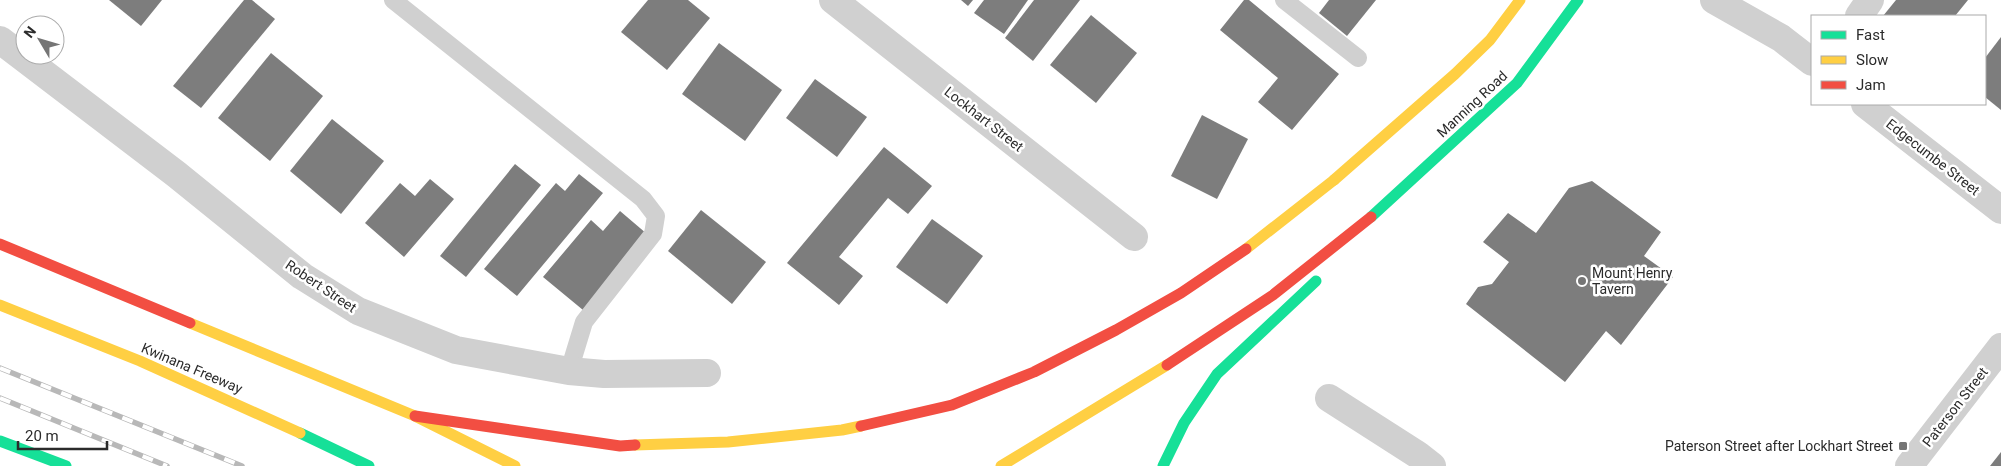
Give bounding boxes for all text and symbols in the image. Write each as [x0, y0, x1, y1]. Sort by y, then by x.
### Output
north arrow [15, 15, 65, 65]
legend [1811, 15, 1986, 105]
text: N [20, 23, 39, 41]
text: Fast [1856, 26, 1885, 44]
text: Slow [1856, 51, 1888, 69]
street label: Manning Road [1434, 67, 1510, 141]
text: Jam [1856, 76, 1886, 94]
street label: Lockhart Street [942, 83, 1027, 155]
street label: Edgecumbe Street [1883, 116, 1983, 199]
street label: Robert Street [283, 256, 360, 316]
place label: Mount Henry Tavern [1592, 265, 1673, 297]
marker: Mount Henry Tavern [1576, 275, 1588, 287]
street label: Kwinana Freeway [139, 340, 245, 397]
street label: Paterson Street [1919, 364, 1991, 450]
scale bar [18, 418, 106, 450]
text: 20 m [25, 427, 59, 445]
place label: Paterson Street after Lockhart Street [1665, 438, 1893, 454]
marker: Paterson Street after Lockhart Street [1897, 440, 1909, 452]

